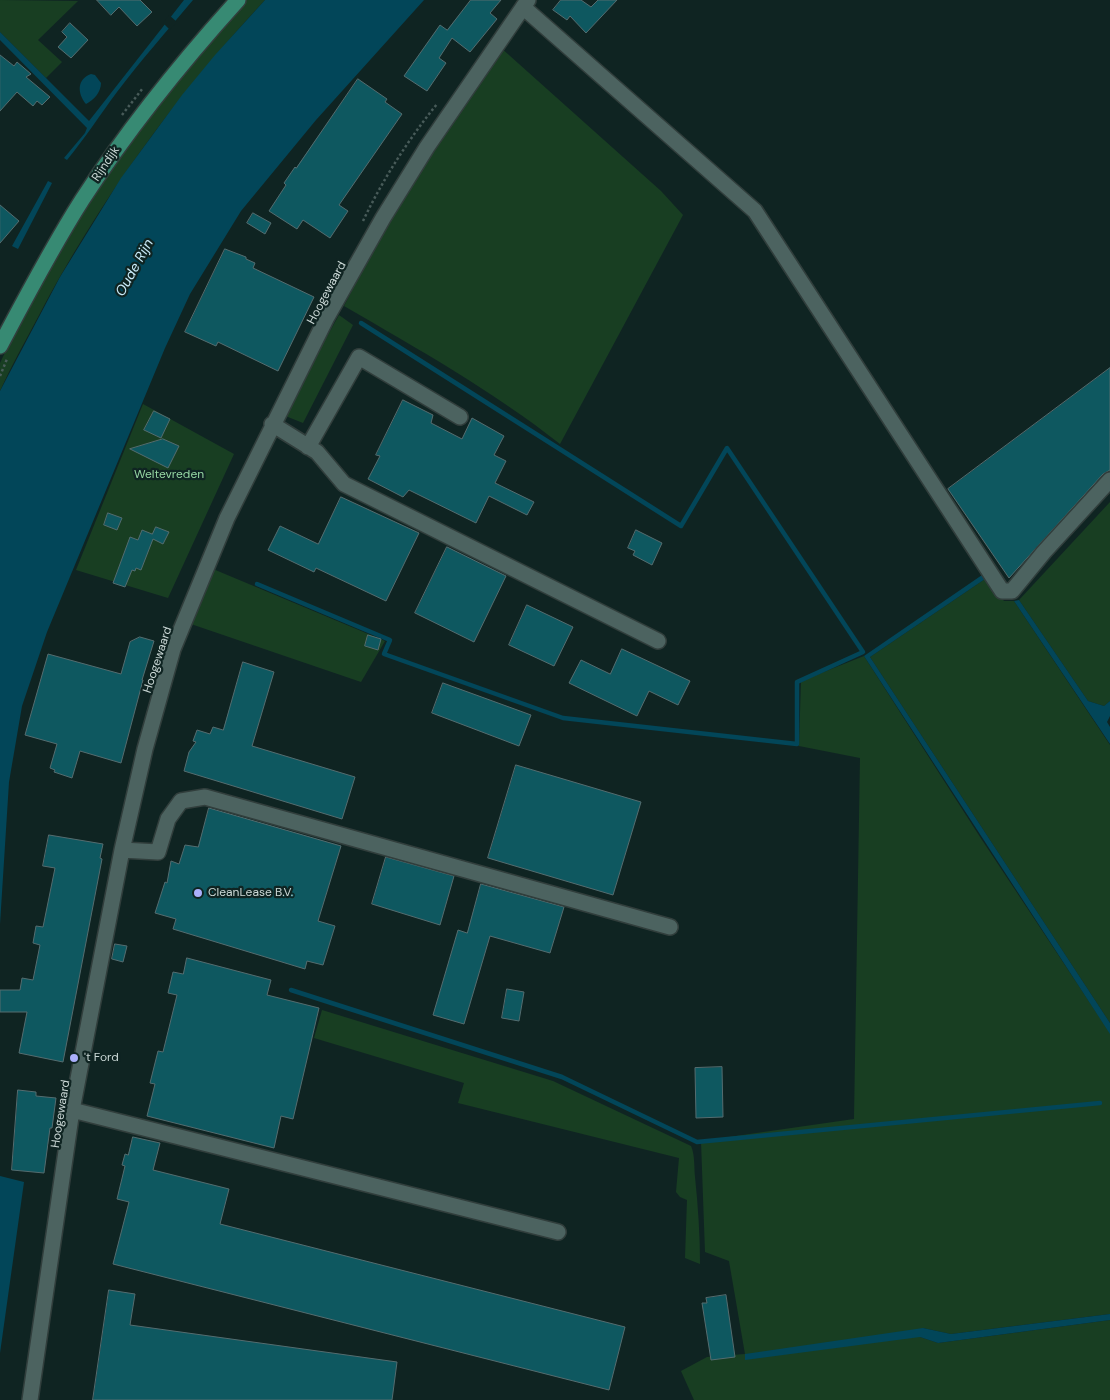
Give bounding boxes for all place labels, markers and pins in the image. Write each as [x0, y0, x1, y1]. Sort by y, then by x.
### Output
place label: CleanLease B.V. [208, 886, 293, 900]
marker: CleanLease B.V. [192, 887, 204, 899]
place label: 't Ford [84, 1051, 119, 1065]
marker: 't Ford [68, 1052, 80, 1064]

